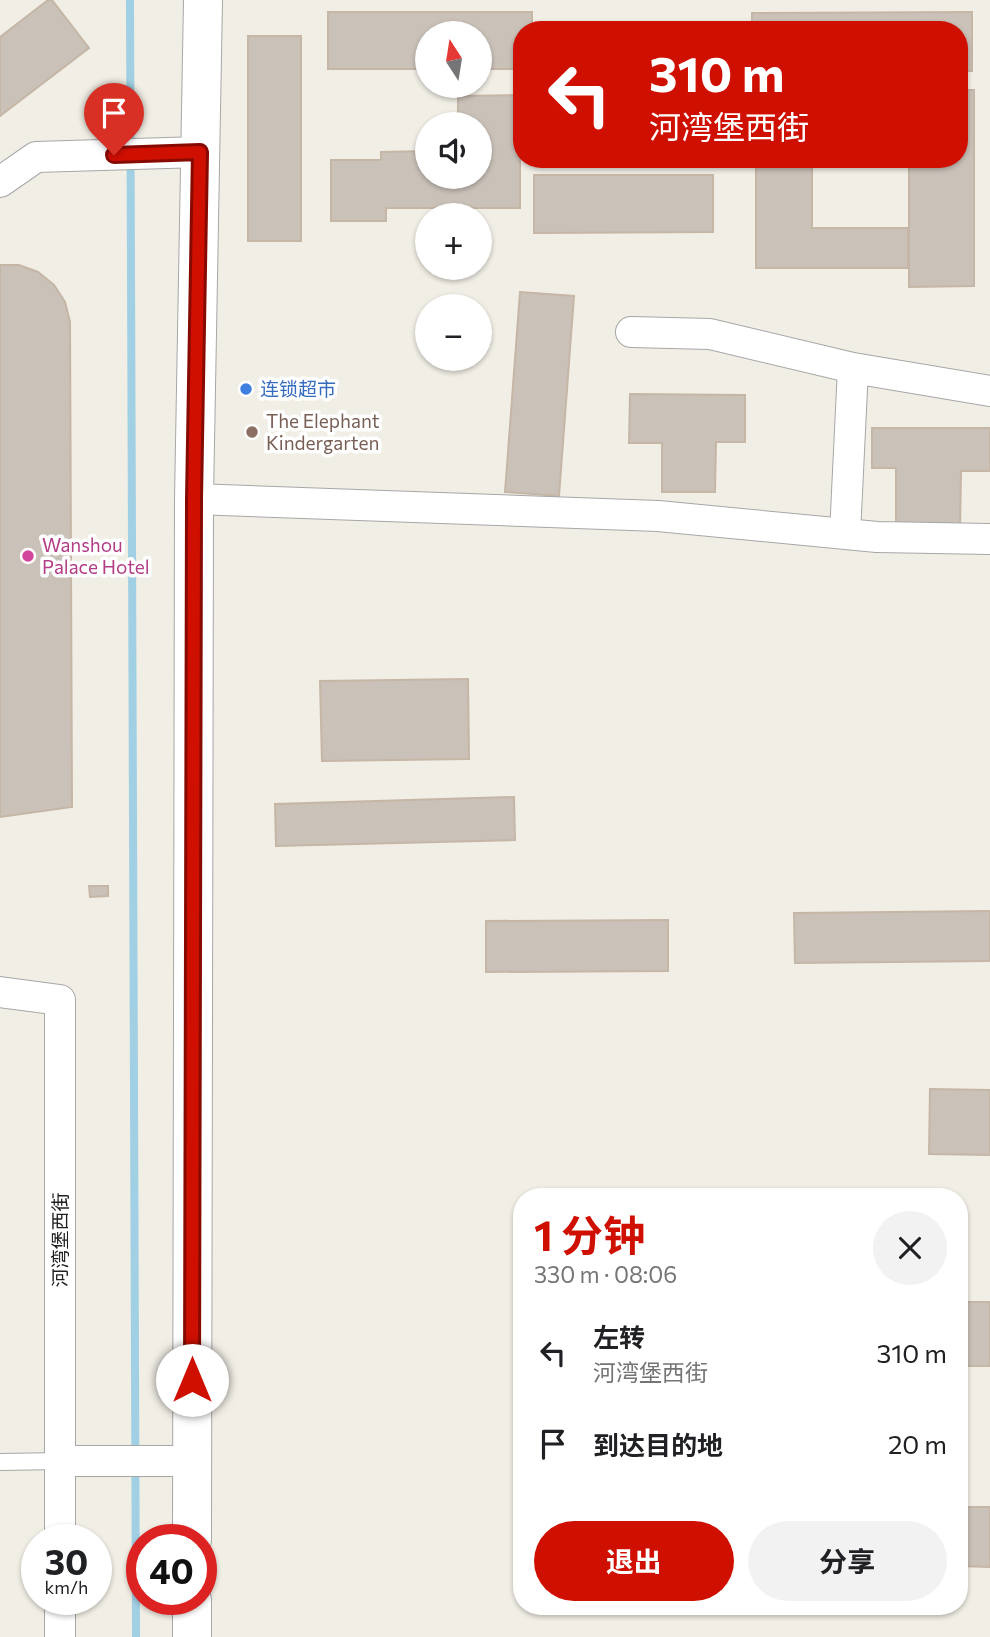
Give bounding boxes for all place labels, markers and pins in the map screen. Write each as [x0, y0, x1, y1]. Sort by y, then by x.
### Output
pin [84, 83, 144, 155]
place label: 连锁超市 [260, 377, 336, 400]
marker: 连锁超市 [238, 381, 254, 397]
place label: The Elephant Kindergarten [266, 409, 380, 454]
marker: The Elephant Kindergarten [244, 424, 260, 440]
place label: Wanshou Palace Hotel [42, 533, 150, 578]
marker: Wanshou Palace Hotel [20, 548, 36, 564]

